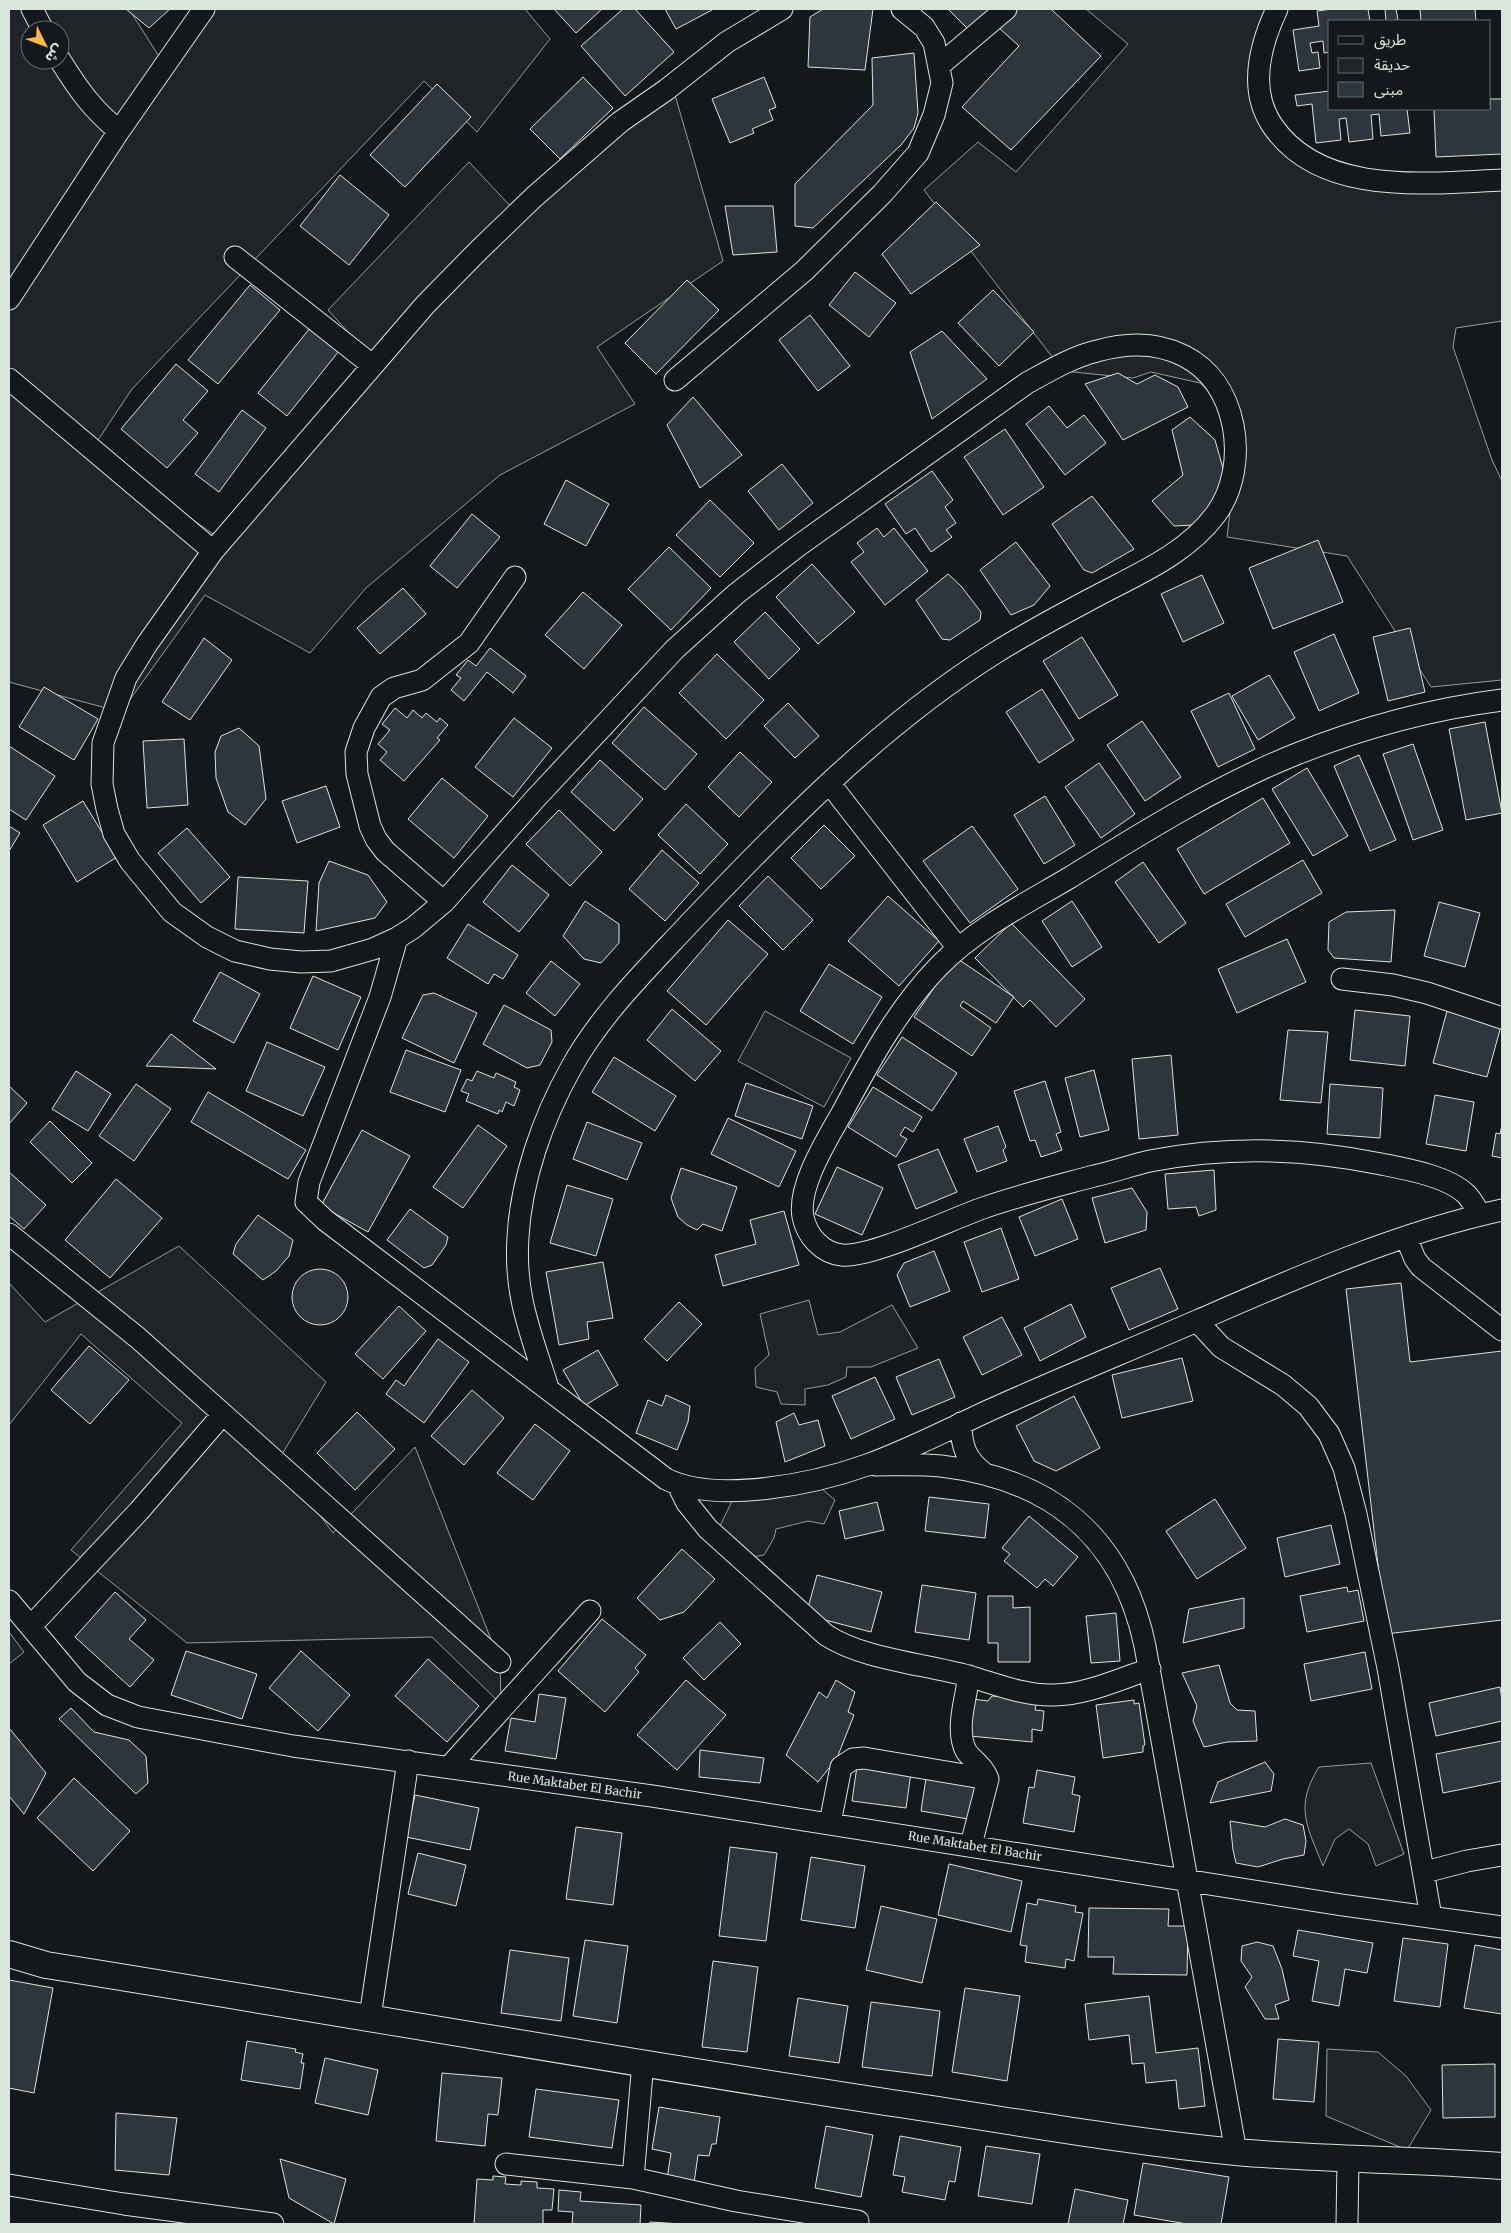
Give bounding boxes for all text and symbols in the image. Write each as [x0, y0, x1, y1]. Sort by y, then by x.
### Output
north arrow [20, 20, 70, 70]
legend [1328, 20, 1491, 110]
text: طريق [1374, 30, 1406, 50]
text: ش [42, 41, 68, 67]
text: حديقة [1374, 55, 1410, 74]
text: مبنى [1374, 80, 1403, 99]
street label: Rue Maktabet El Bachir [507, 1768, 644, 1802]
street label: Rue Maktabet El Bachir [907, 1828, 1044, 1864]

